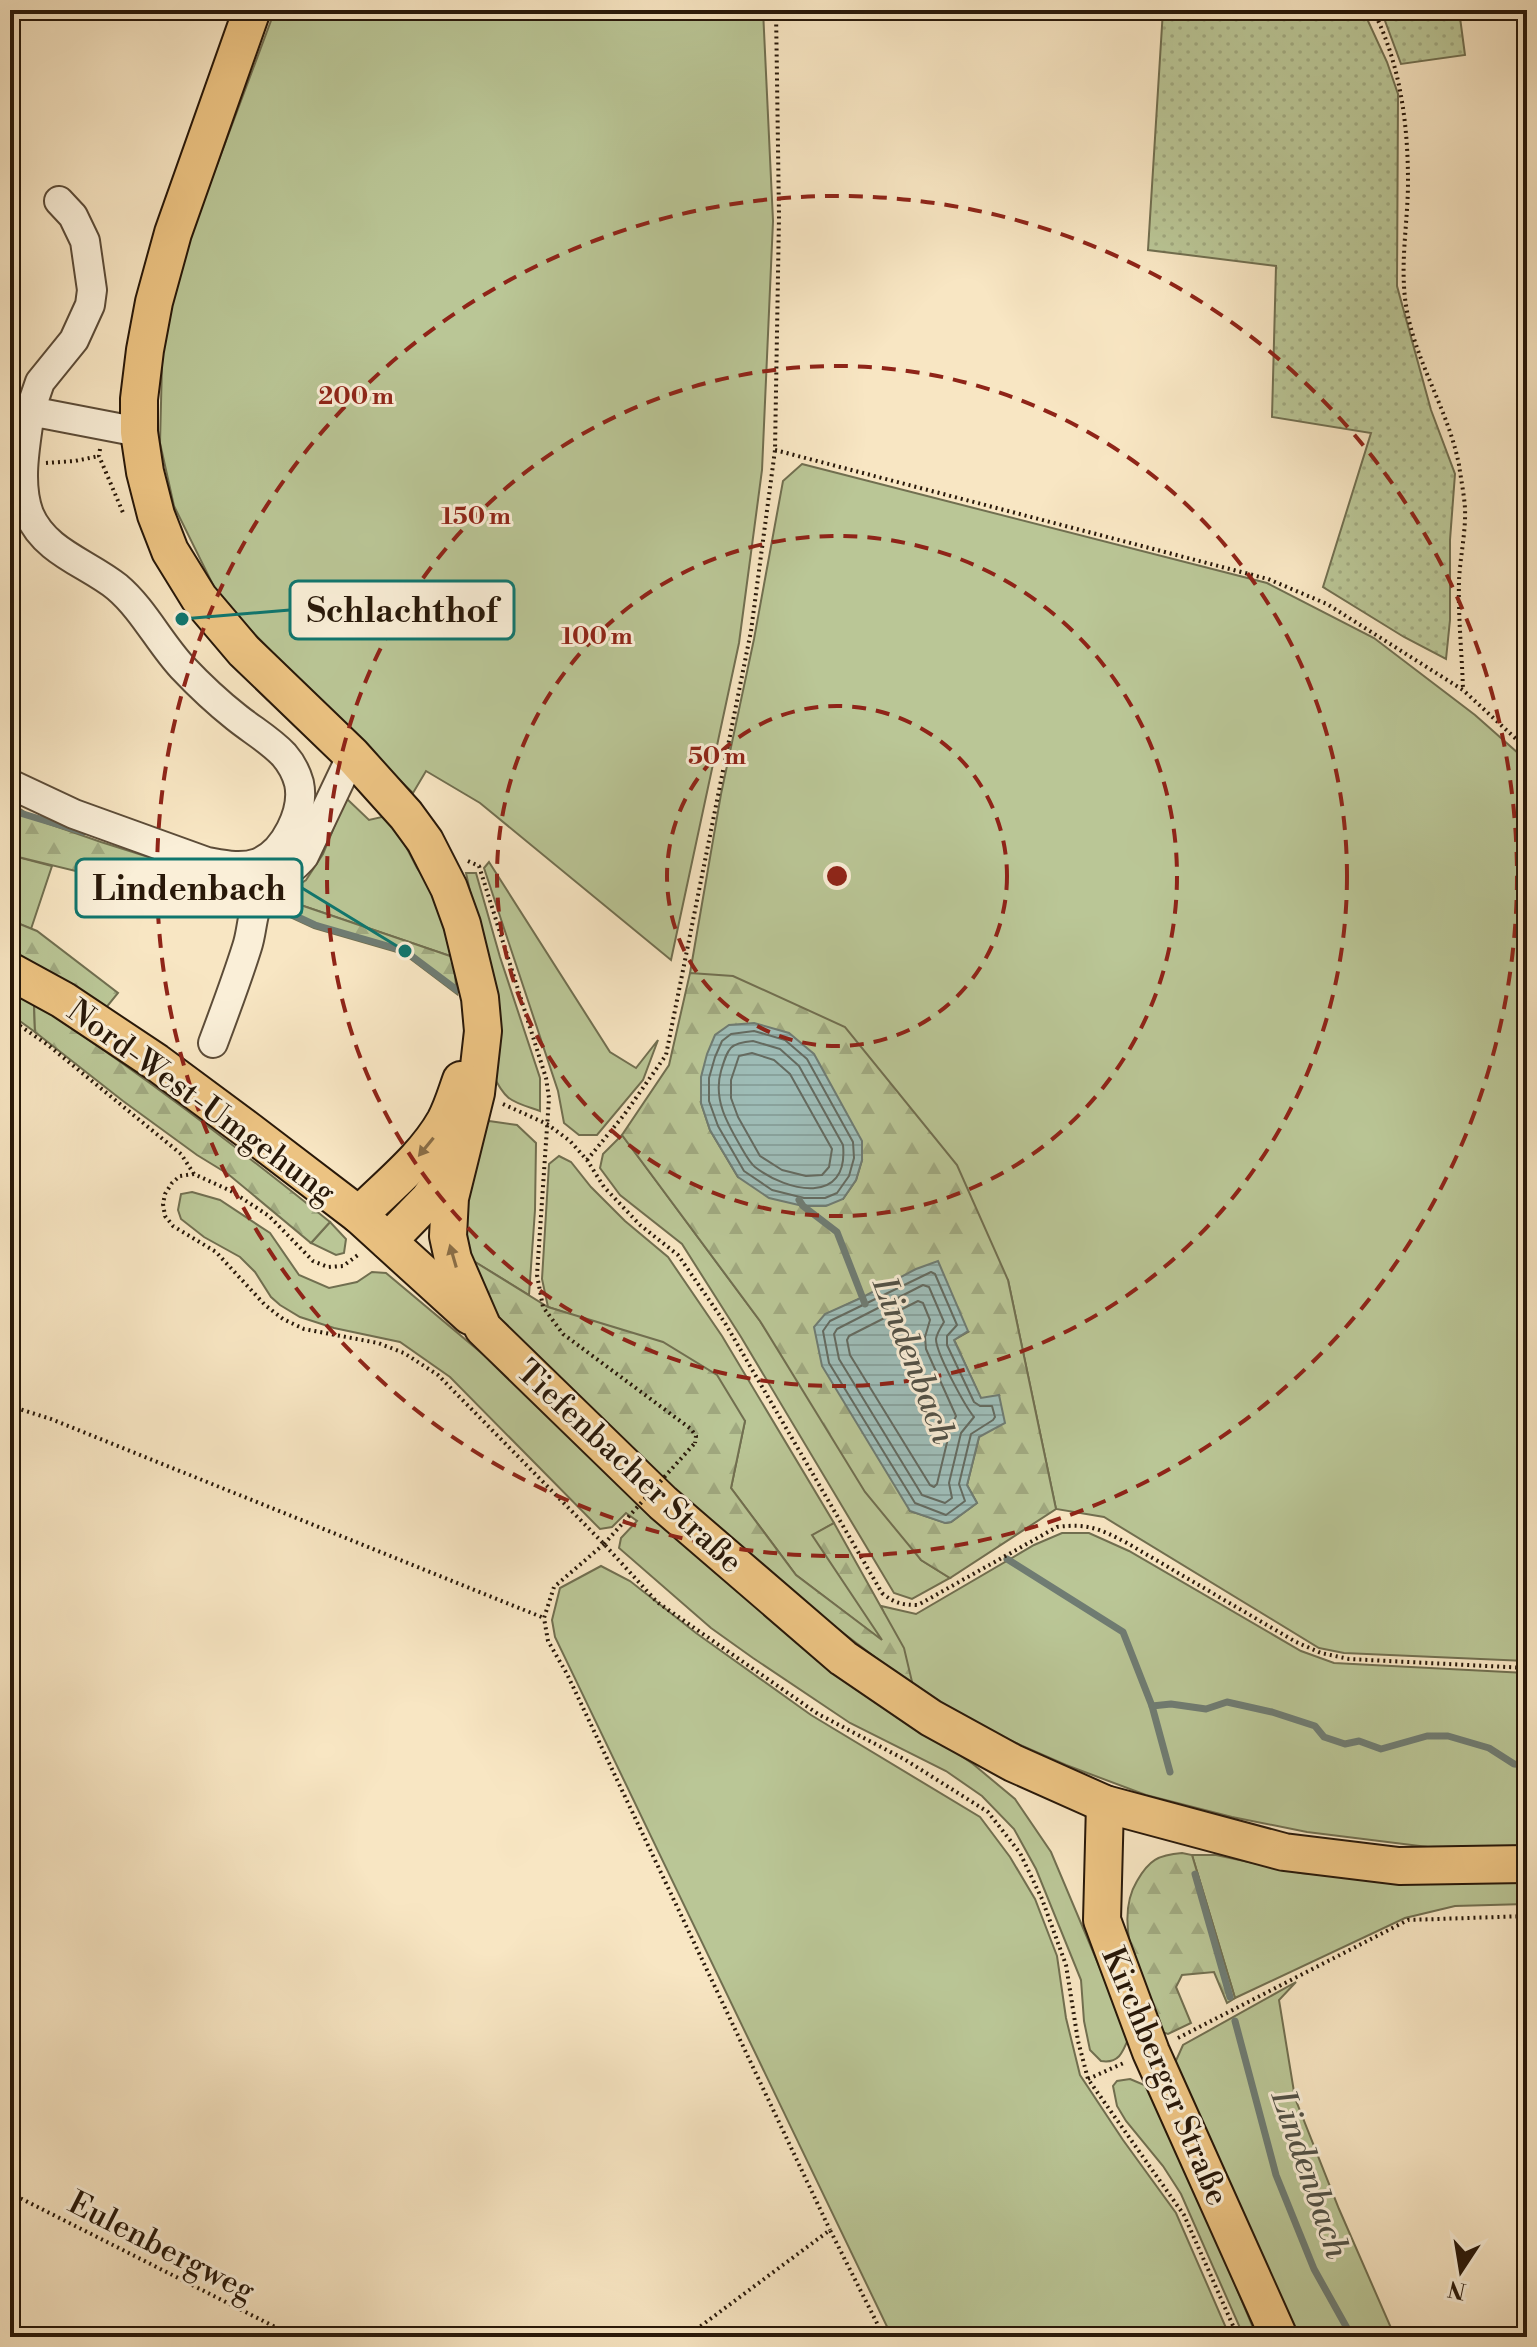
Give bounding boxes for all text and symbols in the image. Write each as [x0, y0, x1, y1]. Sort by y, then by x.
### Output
text: 200 m [318, 382, 394, 412]
text: 150 m [441, 502, 511, 532]
callout: Schlachthof [290, 581, 514, 639]
text: Schlachthof [306, 591, 502, 633]
text: 100 m [561, 622, 633, 652]
text: 50 m [688, 742, 746, 772]
callout: Lindenbach [76, 859, 302, 917]
centre of rings [823, 862, 851, 890]
text: Lindenbach [92, 869, 286, 911]
street label: Nord-West-Umgehung [59, 991, 344, 1213]
one-way arrow [419, 1137, 435, 1157]
one-way arrow [446, 1244, 459, 1268]
water label: Lindenbach [862, 1271, 964, 1451]
street label: Tiefenbacher Straße [508, 1352, 751, 1582]
street label: Kirchberger Straße [1093, 1941, 1238, 2212]
water label: Lindenbach [1260, 2084, 1358, 2265]
street label: Eulenbergweg [62, 2183, 262, 2311]
north arrow [1421, 2231, 1501, 2311]
text: N [1445, 2274, 1468, 2304]

